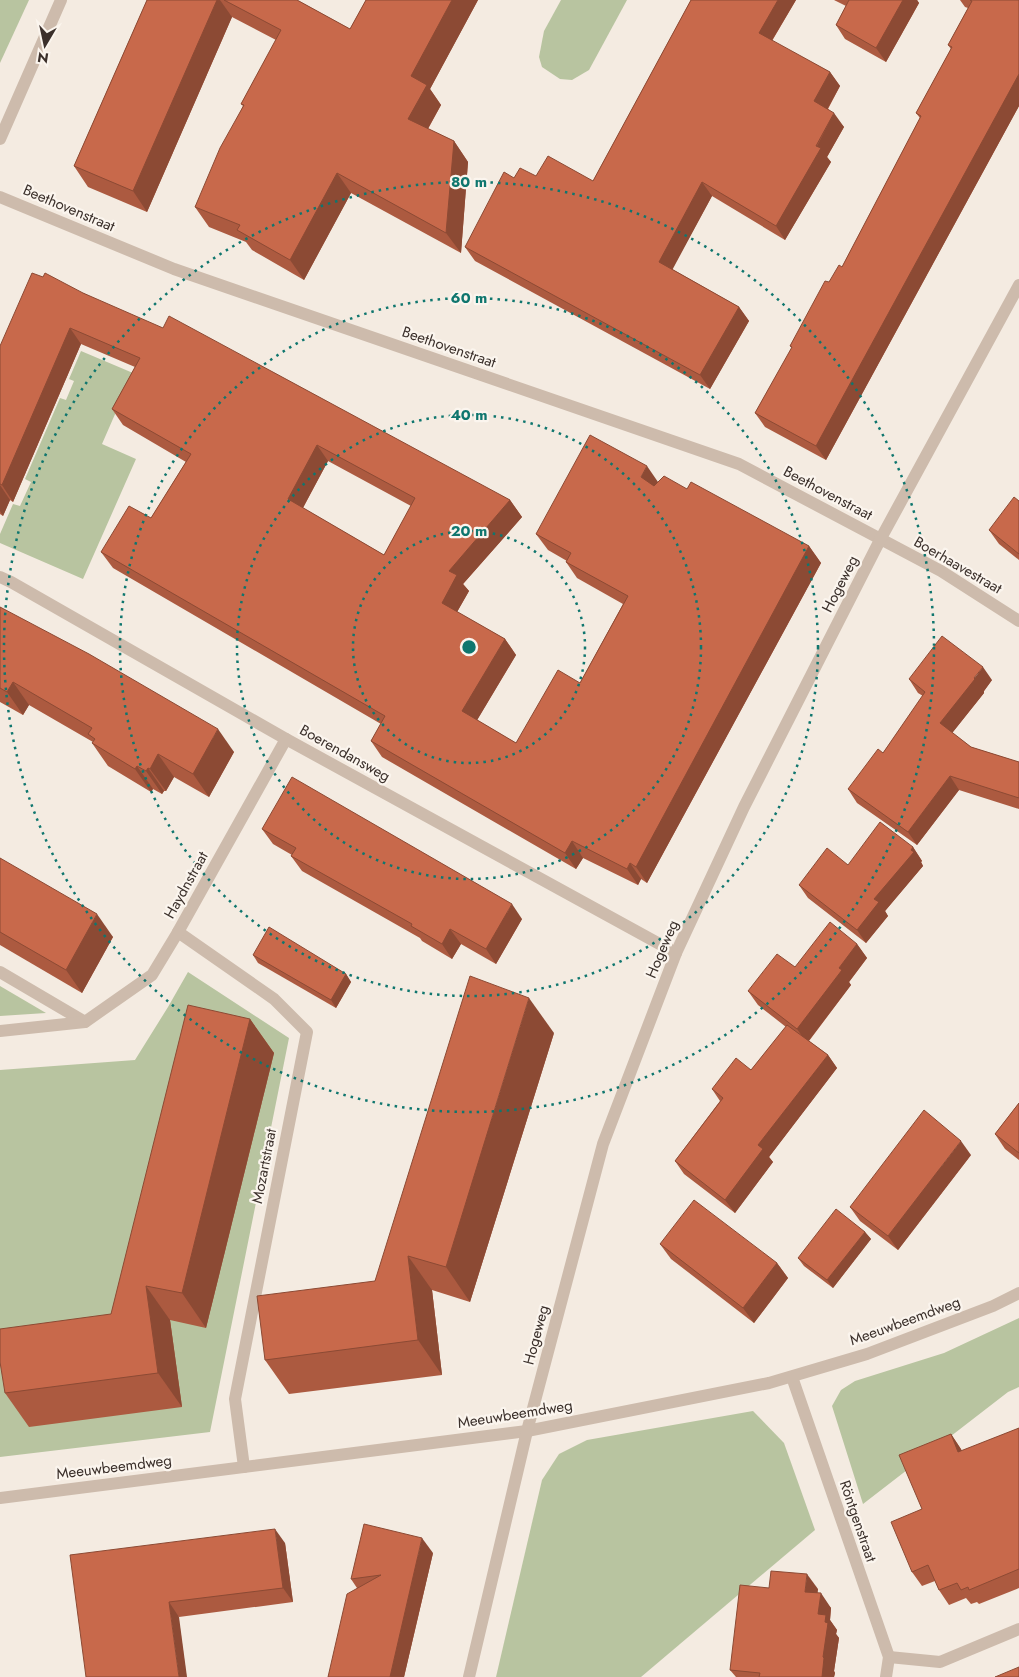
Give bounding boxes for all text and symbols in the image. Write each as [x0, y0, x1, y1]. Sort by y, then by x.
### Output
north arrow [20, 20, 70, 70]
text: N [36, 47, 50, 69]
text: 80 m [451, 171, 487, 193]
street label: Beethovenstraat [20, 179, 119, 237]
text: 60 m [451, 287, 487, 309]
street label: Beethovenstraat [399, 321, 499, 373]
text: 40 m [450, 404, 488, 426]
street label: Beethovenstraat [780, 460, 877, 526]
text: 20 m [451, 520, 487, 542]
street label: Boerhaavestraat [910, 531, 1007, 599]
street label: Hogeweg [816, 552, 864, 616]
centre of rings [460, 638, 478, 656]
street label: Boerendansweg [296, 719, 394, 787]
street label: Haydnstraat [159, 847, 214, 923]
street label: Hogeweg [640, 917, 684, 981]
street label: Mozartstraat [246, 1126, 282, 1205]
street label: Meeuwbeemdweg [847, 1291, 963, 1351]
street label: Hogeweg [517, 1303, 555, 1367]
street label: Meeuwbeemdweg [456, 1394, 574, 1434]
street label: Meeuwbeemdweg [55, 1449, 173, 1485]
street label: Röntgenstraat [834, 1477, 882, 1565]

